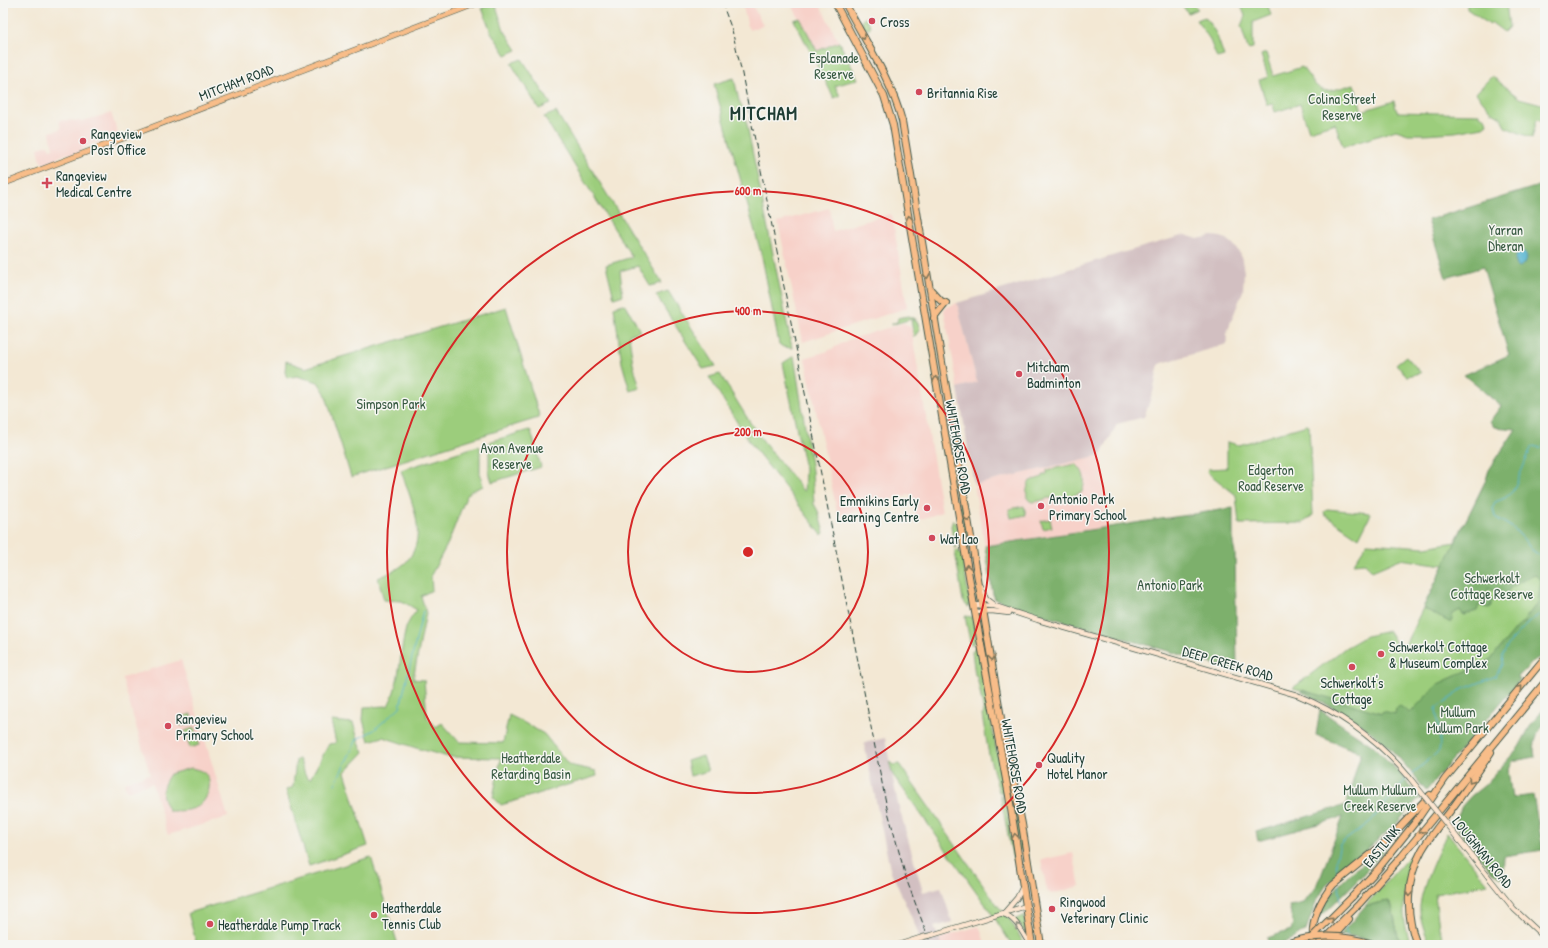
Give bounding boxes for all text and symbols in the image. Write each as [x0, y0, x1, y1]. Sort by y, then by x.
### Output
place label: Cross [880, 12, 909, 31]
marker: Cross [867, 16, 877, 26]
one-way arrow [859, 33, 866, 41]
park label: Esplanade Reserve [809, 48, 859, 83]
street label: MITCHAM ROAD [196, 59, 276, 105]
place label: Britannia Rise [927, 83, 998, 102]
marker: Britannia Rise [914, 87, 924, 97]
park label: Colina Street Reserve [1308, 89, 1376, 124]
district label: MITCHAM [730, 101, 798, 126]
place label: Rangeview Post Office [91, 124, 147, 159]
marker: Rangeview Post Office [78, 136, 88, 146]
place label: Rangeview Medical Centre [56, 166, 132, 201]
marker: Rangeview Medical Centre [41, 177, 53, 189]
text: 600 m [735, 182, 761, 199]
one-way arrow [905, 215, 914, 221]
park label: Yarran Dheran [1488, 220, 1524, 255]
one-way arrow [922, 272, 931, 279]
text: 400 m [735, 302, 761, 319]
place label: Mitcham Badminton [1027, 357, 1081, 392]
marker: Mitcham Badminton [1014, 369, 1024, 379]
one-way arrow [932, 376, 940, 382]
park label: Simpson Park [356, 394, 426, 414]
street label: WHITEHORSE ROAD [941, 398, 977, 496]
text: 200 m [734, 423, 762, 440]
park label: Avon Avenue Reserve [480, 438, 544, 473]
park label: Edgerton Road Reserve [1238, 460, 1304, 495]
place label: Antonio Park Primary School [1049, 489, 1127, 525]
place label: Emmikins Early Learning Centre [837, 491, 919, 527]
marker: Antonio Park Primary School [1036, 501, 1046, 511]
marker: Emmikins Early Learning Centre [922, 503, 932, 513]
one-way arrow [963, 516, 972, 522]
place label: Wat Lao [940, 529, 979, 548]
marker: Wat Lao [927, 533, 937, 543]
centre of rings [741, 545, 755, 559]
one-way arrow [964, 564, 972, 570]
park label: Schwerkolt Cottage Reserve [1451, 568, 1534, 604]
park label: Antonio Park [1137, 575, 1203, 594]
place label: Schwerkolt Cottage & Museum Complex [1389, 637, 1488, 673]
street label: DEEP CREEK ROAD [1180, 641, 1276, 685]
marker: Schwerkolt Cottage & Museum Complex [1376, 649, 1386, 659]
one-way arrow [987, 655, 995, 661]
marker: Schwerkolt's Cottage [1347, 662, 1357, 672]
place label: Schwerkolt's Cottage [1321, 673, 1383, 709]
one-way arrow [1515, 685, 1522, 693]
park label: Mullum Mullum Park [1427, 702, 1489, 737]
place label: Rangeview Primary School [176, 709, 254, 745]
street label: WHITEHORSE ROAD [997, 717, 1033, 815]
marker: Rangeview Primary School [163, 721, 173, 731]
park label: Heatherdale Retarding Basin [491, 748, 571, 784]
place label: Quality Hotel Manor [1047, 748, 1108, 783]
marker: Quality Hotel Manor [1034, 760, 1044, 770]
one-way arrow [1469, 777, 1476, 784]
park label: Mullum Mullum Creek Reserve [1343, 780, 1417, 815]
street label: LOUGHNAN ROAD [1448, 812, 1518, 892]
street label: EASTLINK [1358, 820, 1404, 871]
one-way arrow [1419, 827, 1426, 834]
one-way arrow [1011, 833, 1020, 839]
one-way arrow [1405, 891, 1414, 897]
place label: Ringwood Veterinary Clinic [1060, 892, 1149, 928]
place label: Heatherdale Tennis Club [382, 898, 442, 933]
marker: Ringwood Veterinary Clinic [1047, 904, 1057, 914]
marker: Heatherdale Tennis Club [369, 910, 379, 920]
place label: Heatherdale Pump Track [218, 915, 341, 935]
one-way arrow [1326, 917, 1334, 924]
marker: Heatherdale Pump Track [205, 919, 215, 929]
one-way arrow [1016, 924, 1023, 931]

